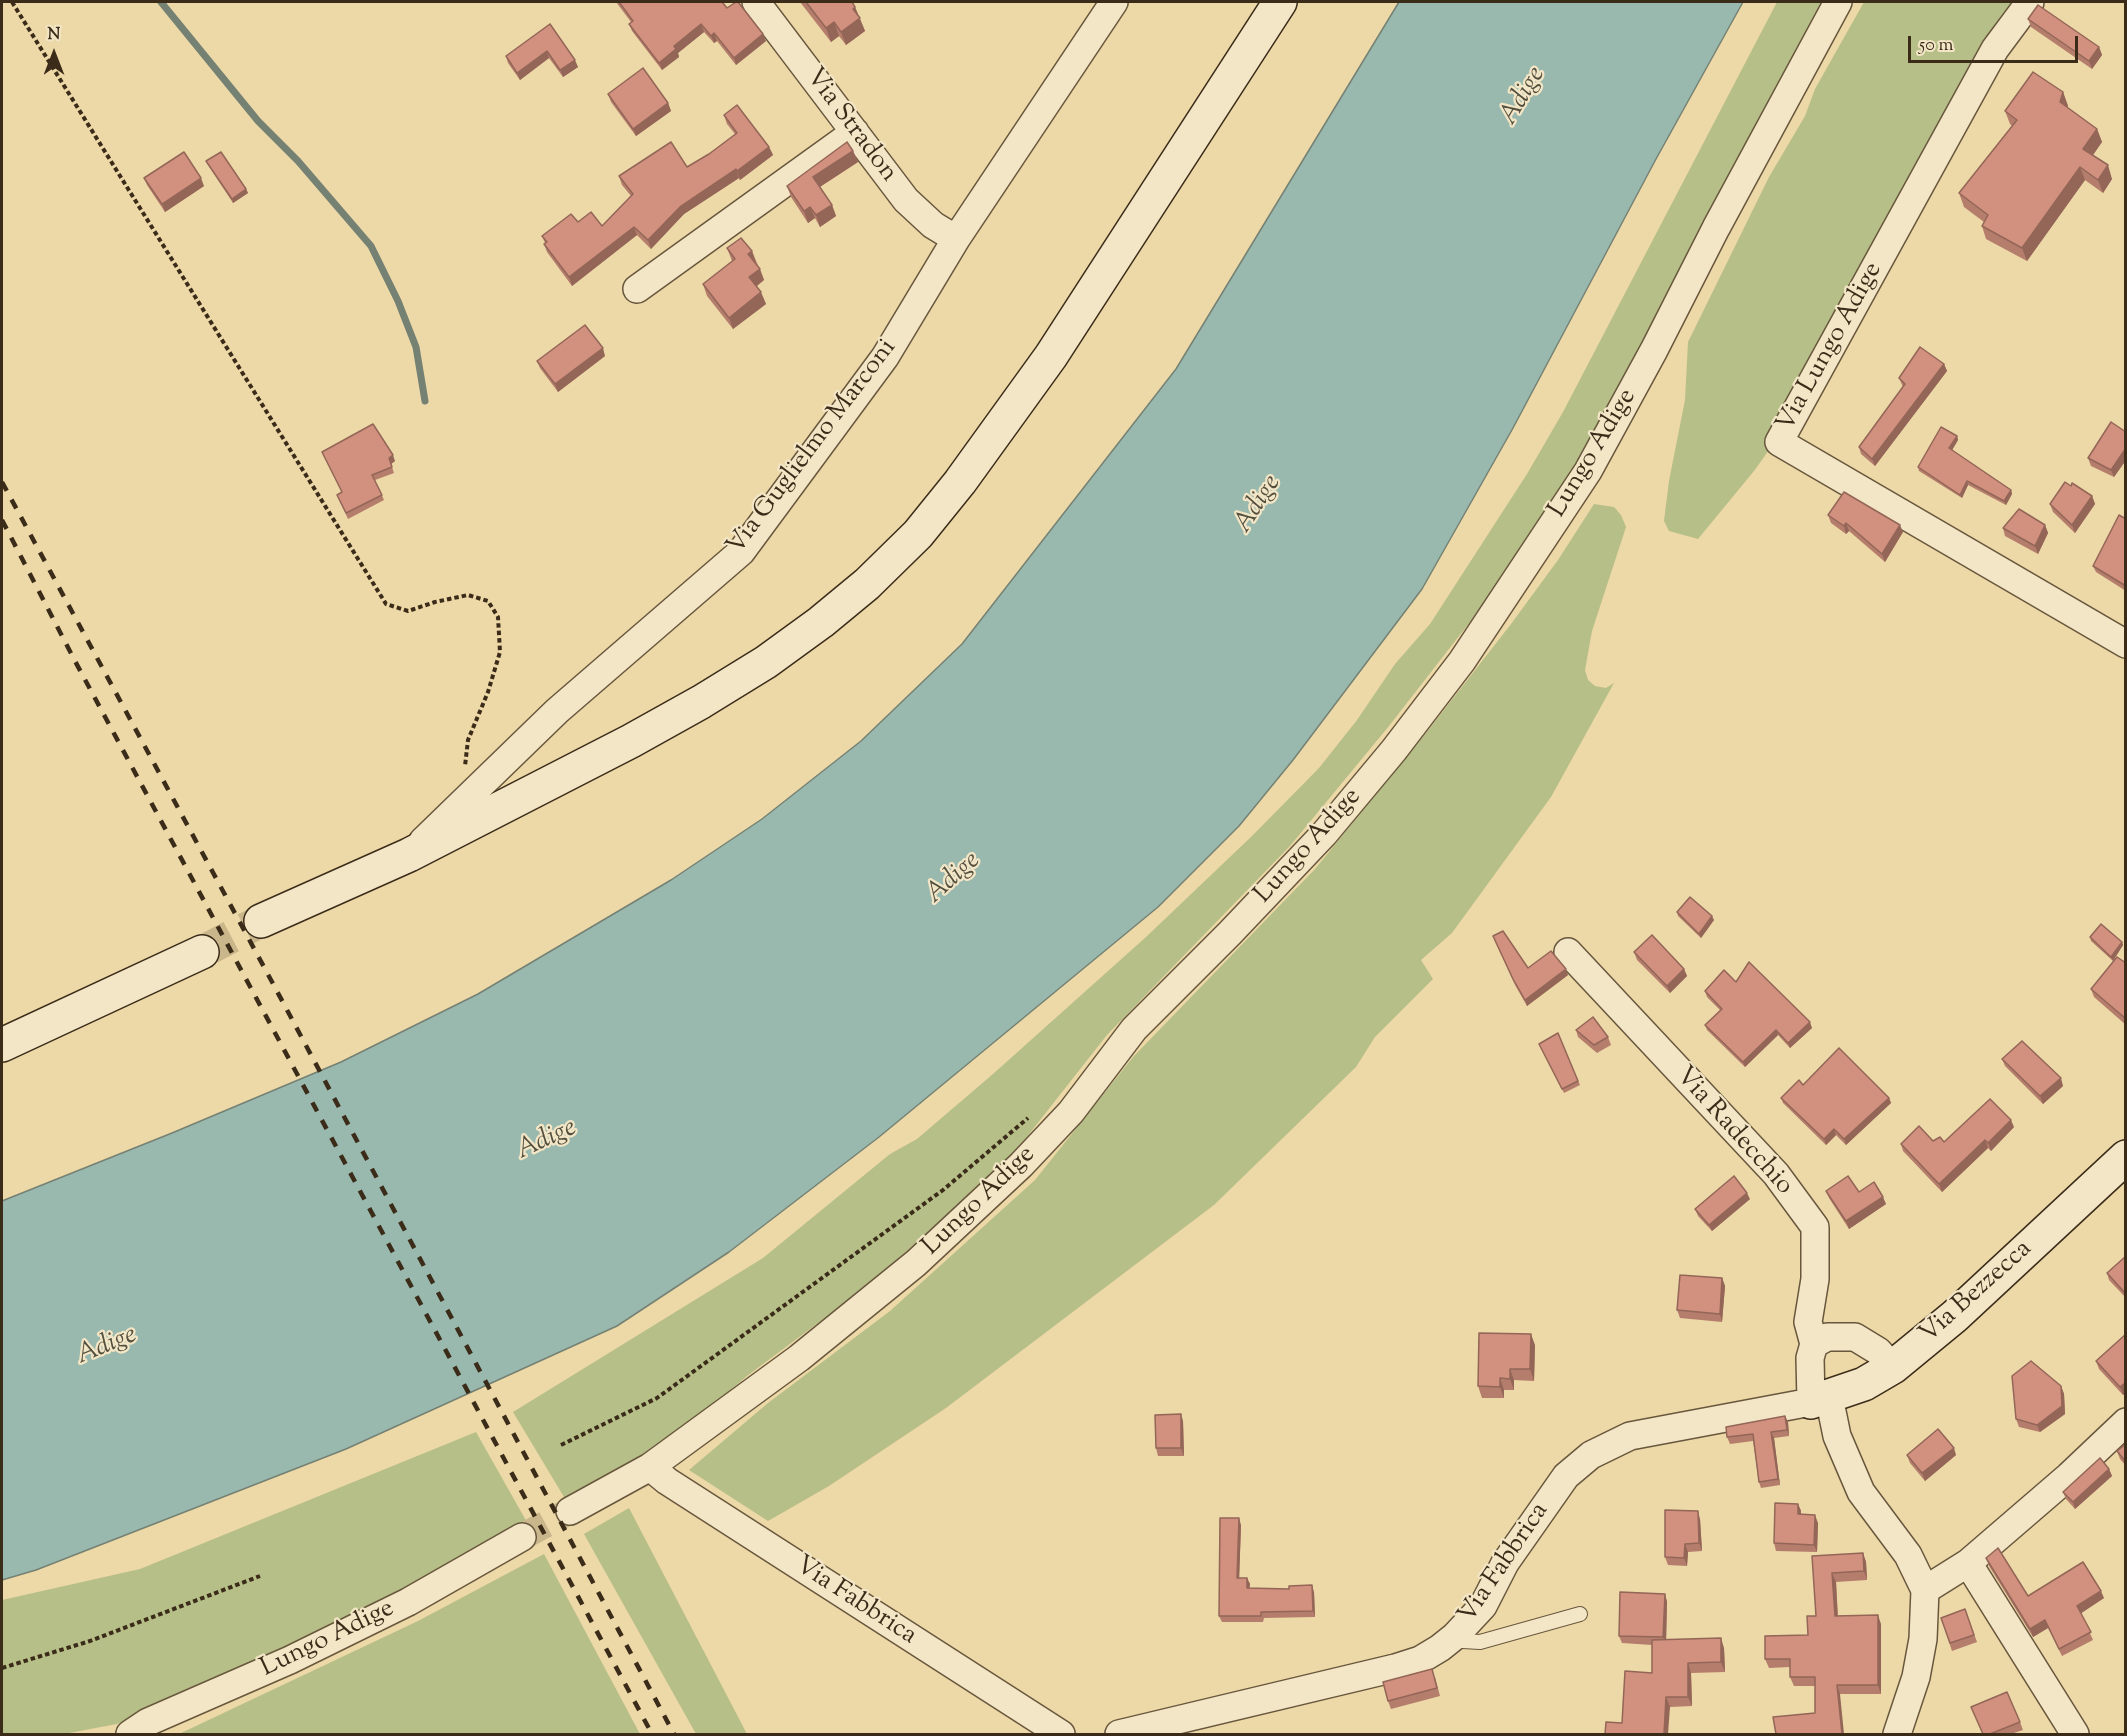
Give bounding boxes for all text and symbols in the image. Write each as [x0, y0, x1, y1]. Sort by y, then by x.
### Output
north arrow [24, 24, 84, 84]
text: N [48, 24, 60, 47]
scale bar [1911, 24, 2080, 62]
text: 50 m [1919, 33, 1953, 59]
water label: Adige [1494, 62, 1554, 132]
street label: Via Stradon [797, 63, 903, 189]
street label: Via Lungo Adige [1772, 258, 1890, 438]
street label: Via Guglielmo Marconi [722, 334, 904, 562]
street label: Lungo Adige [1543, 384, 1645, 524]
water label: Adige [1228, 470, 1290, 540]
street label: Lungo Adige [1249, 783, 1369, 911]
water label: Adige [920, 846, 988, 912]
street label: Via Radecchio [1667, 1062, 1799, 1202]
water label: Adige [512, 1113, 582, 1169]
street label: Lungo Adige [917, 1141, 1043, 1263]
street label: Via Bezzecca [1914, 1235, 2040, 1351]
water label: Adige [72, 1320, 142, 1374]
street label: Via Fabbrica [1453, 1498, 1557, 1630]
street label: Via Fabbrica [788, 1551, 922, 1653]
street label: Lungo Adige [256, 1594, 400, 1686]

